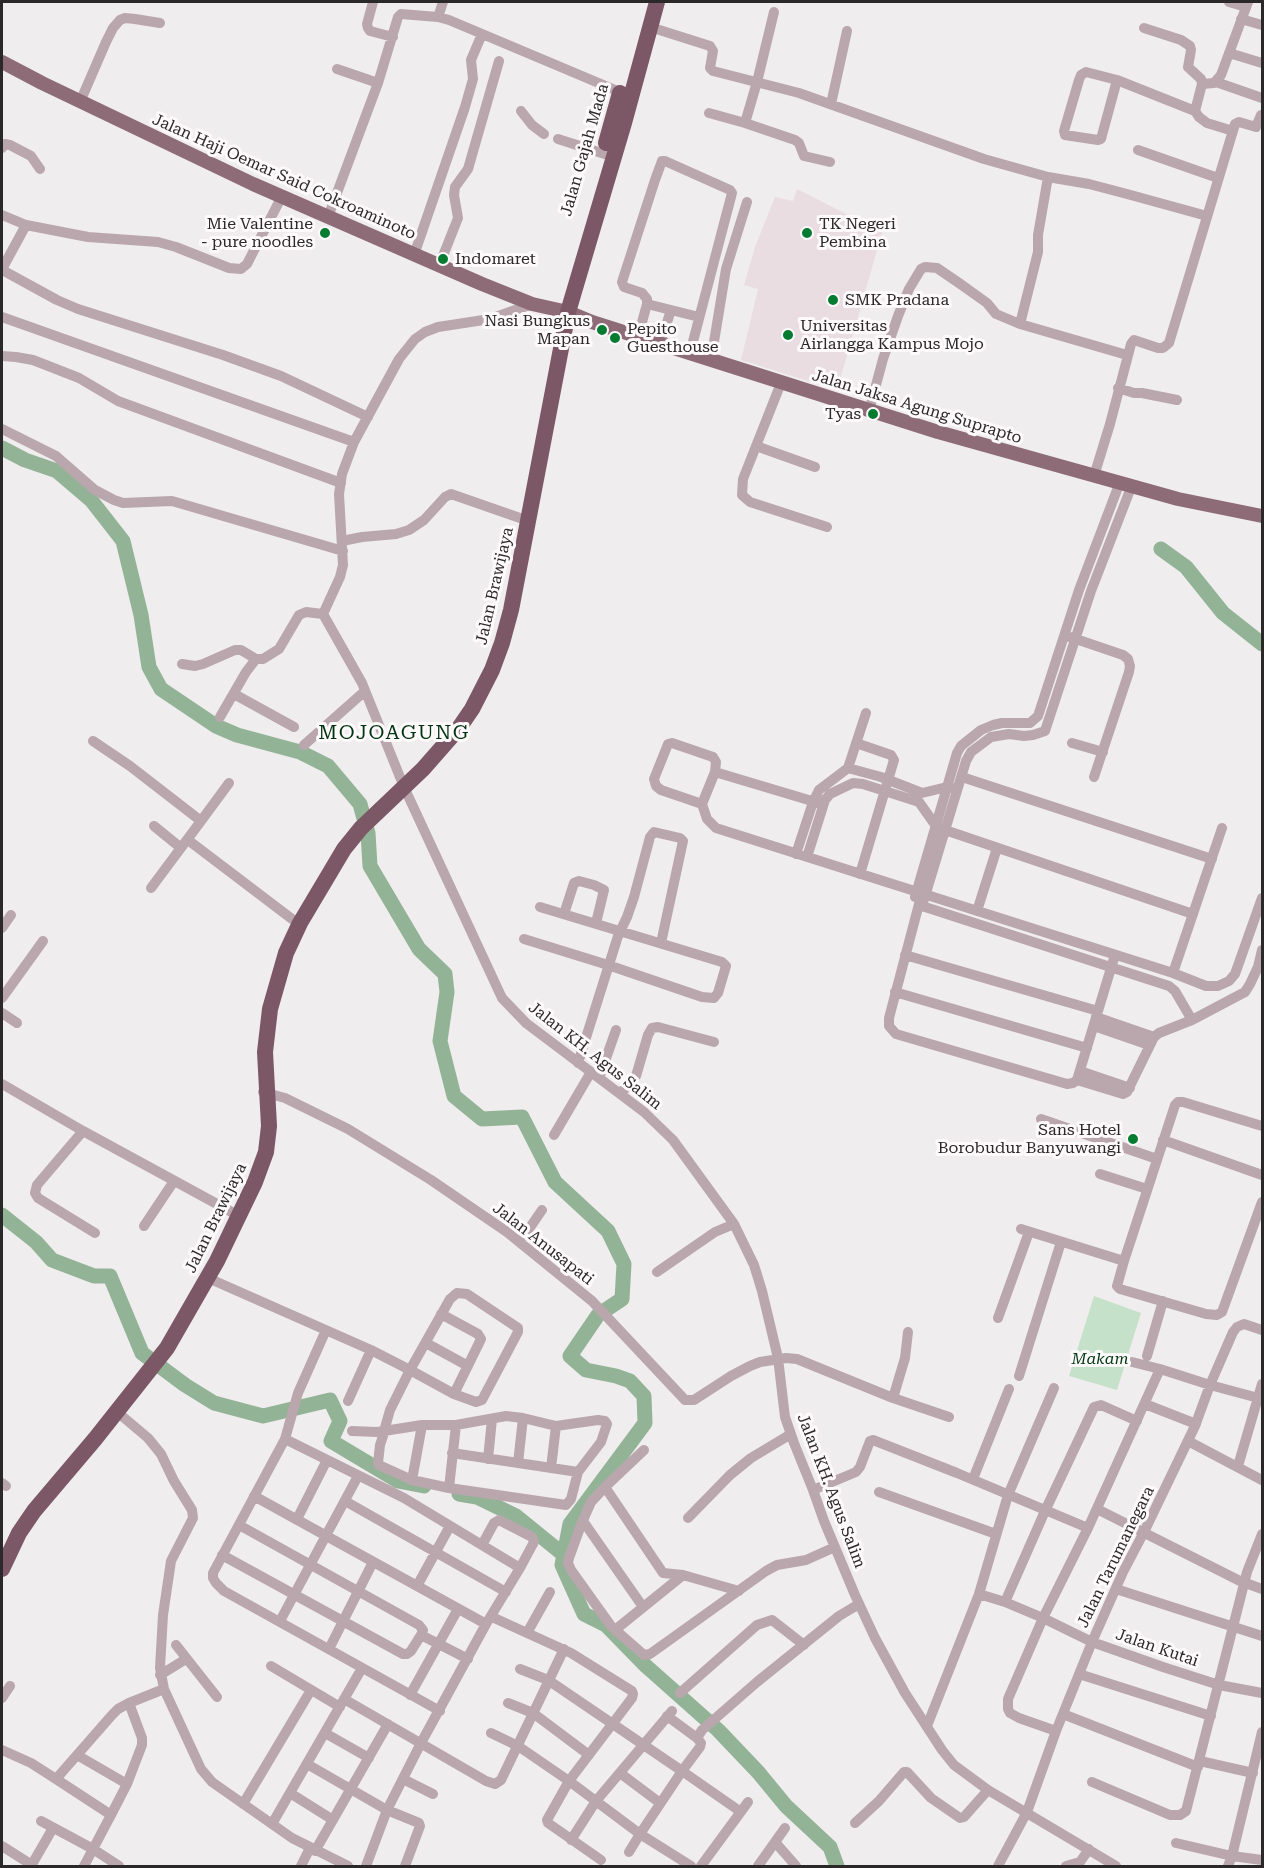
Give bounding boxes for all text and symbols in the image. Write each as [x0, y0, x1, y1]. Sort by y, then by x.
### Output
street label: Jalan Gajah Mada [557, 82, 613, 218]
street label: Jalan Haji Oemar Said Cokroaminoto [149, 110, 419, 244]
place label: Mie Valentine - pure noodles [201, 214, 313, 252]
place label: TK Negeri Pembina [819, 214, 896, 252]
marker: Mie Valentine - pure noodles [318, 226, 332, 240]
marker: TK Negeri Pembina [800, 226, 814, 240]
place label: Indomaret [455, 249, 536, 269]
marker: Indomaret [436, 252, 450, 266]
place label: SMK Pradana [845, 290, 949, 310]
marker: SMK Pradana [826, 293, 840, 307]
place label: Nasi Bungkus Mapan [485, 311, 590, 349]
place label: Universitas Airlangga Kampus Mojo [800, 316, 984, 354]
place label: Pepito Guesthouse [627, 319, 719, 357]
marker: Nasi Bungkus Mapan [595, 323, 609, 337]
marker: Universitas Airlangga Kampus Mojo [781, 328, 795, 342]
marker: Pepito Guesthouse [608, 331, 622, 345]
street label: Jalan Jaksa Agung Suprapto [810, 366, 1024, 448]
place label: Tyas [825, 404, 861, 424]
marker: Tyas [866, 407, 880, 421]
street label: Jalan Brawijaya [472, 525, 518, 647]
district label: MOJOAGUNG [318, 721, 470, 745]
street label: Jalan KH. Agus Salim [525, 998, 665, 1114]
place label: Sans Hotel Borobudur Banyuwangi [938, 1120, 1121, 1158]
marker: Sans Hotel Borobudur Banyuwangi [1126, 1132, 1140, 1146]
street label: Jalan Brawijaya [181, 1160, 251, 1276]
street label: Jalan Anusapati [489, 1199, 597, 1289]
park label: Makam [1072, 1349, 1128, 1369]
street label: Jalan KH. Agus Salim [793, 1411, 869, 1571]
street label: Jalan Tarumanegara [1073, 1483, 1159, 1631]
street label: Jalan Kutai [1113, 1625, 1201, 1671]

